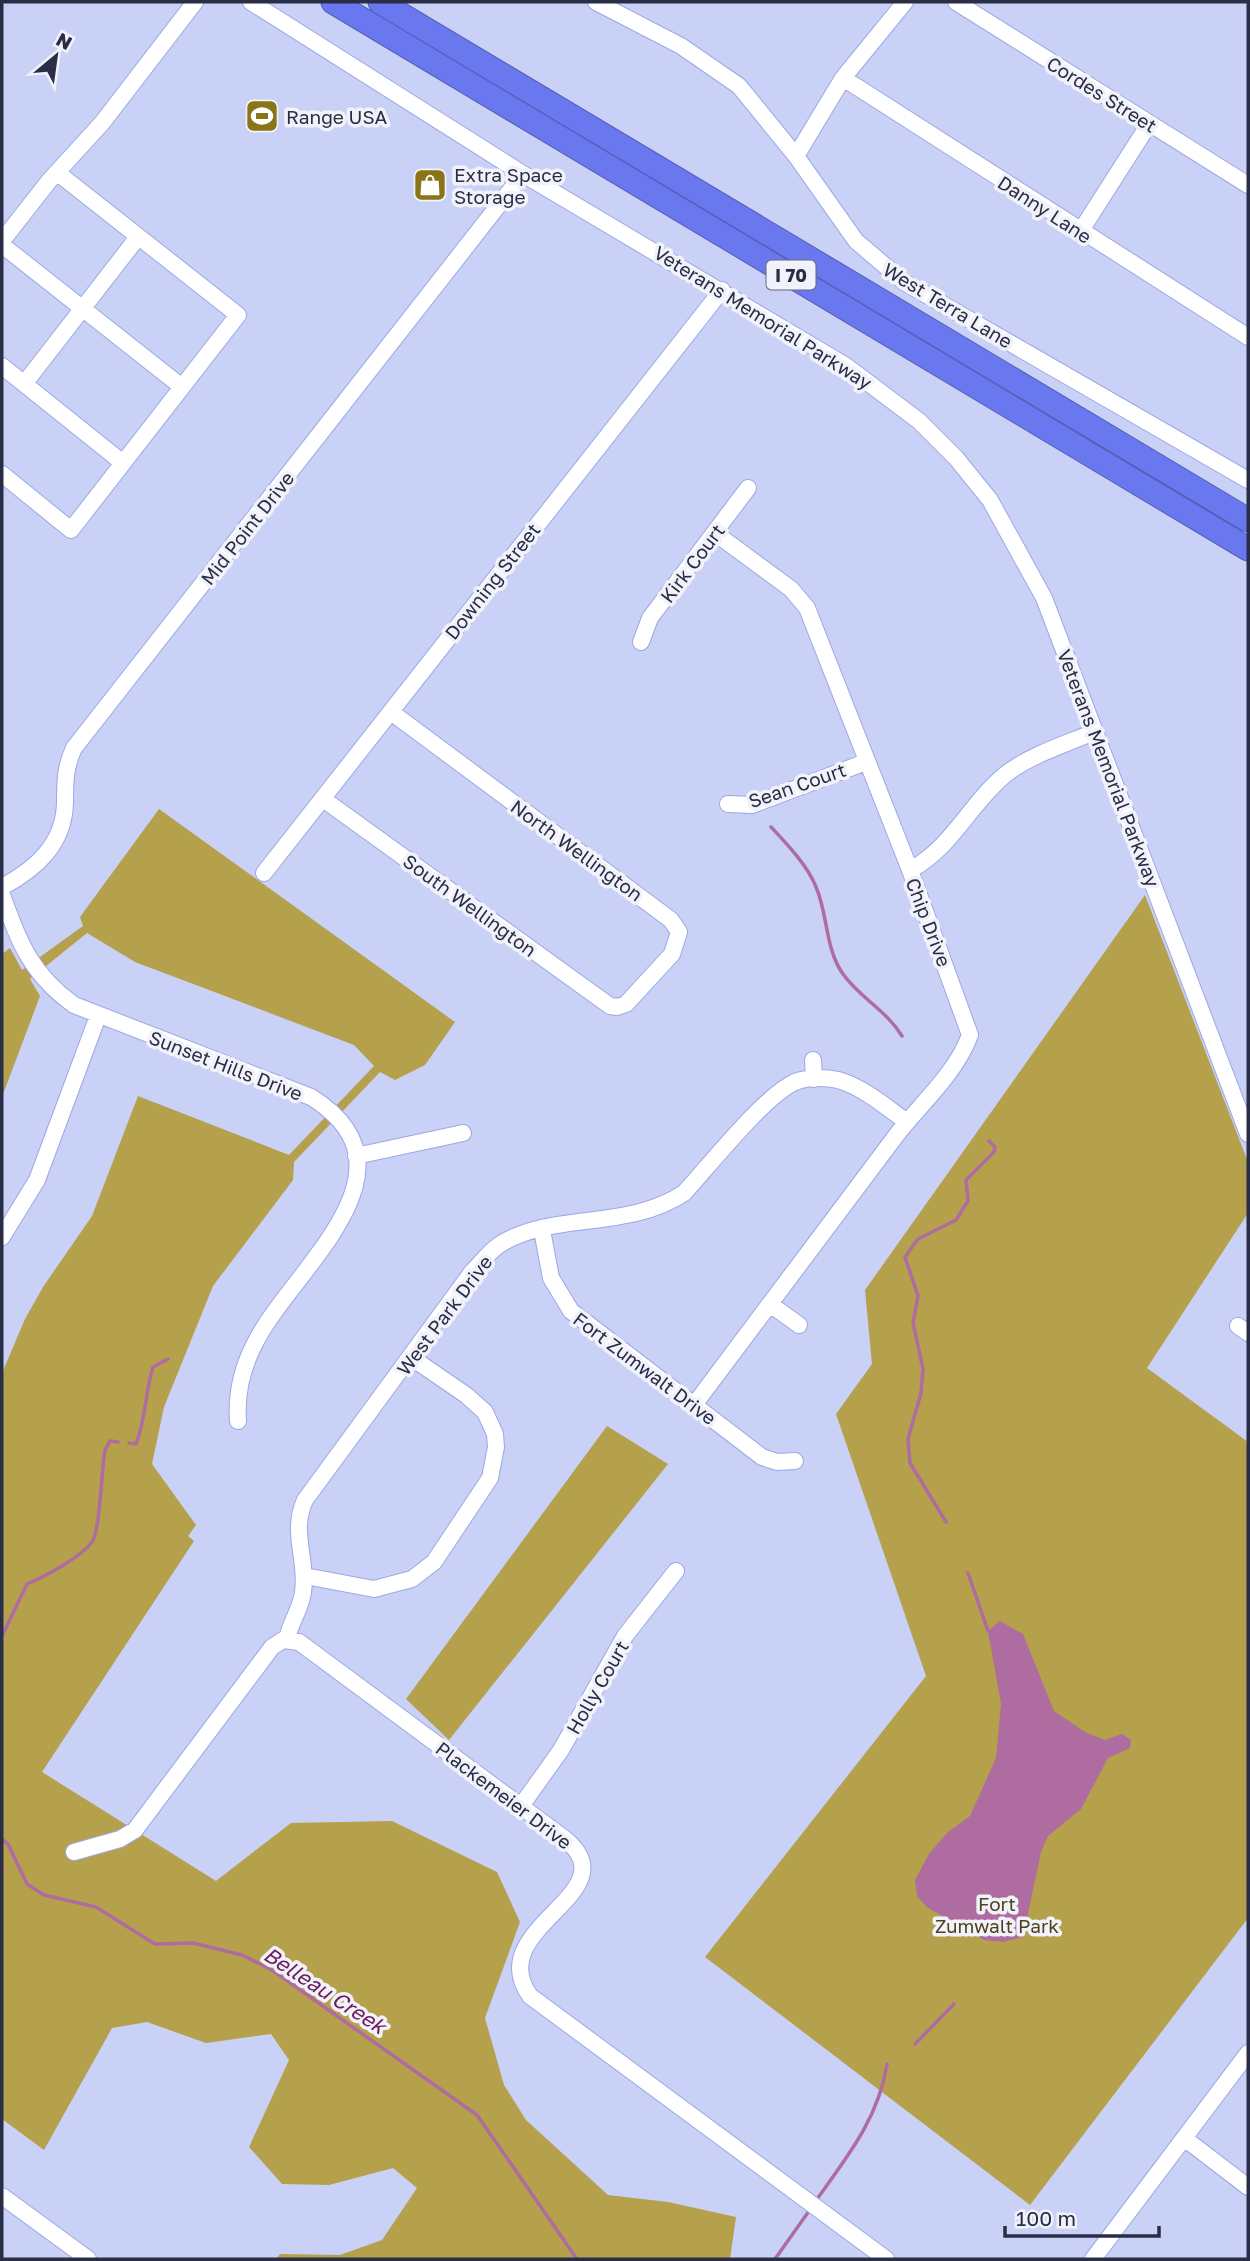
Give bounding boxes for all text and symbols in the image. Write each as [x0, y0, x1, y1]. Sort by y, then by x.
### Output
north arrow [21, 21, 91, 91]
text: N [53, 27, 76, 54]
street label: Cordes Street [1043, 51, 1161, 137]
sports icon: Range USA [243, 97, 281, 135]
place label: Range USA [286, 105, 387, 128]
place label: Extra Space Storage [454, 163, 563, 208]
shop icon: Extra Space Storage [411, 166, 449, 204]
street label: Danny Lane [994, 170, 1096, 248]
street label: Veterans Memorial Parkway [650, 240, 877, 394]
street label: West Terra Lane [879, 257, 1017, 353]
road number: I 70 [766, 260, 816, 290]
street label: Mid Point Drive [196, 467, 298, 589]
street label: Downing Street [440, 518, 544, 644]
street label: Kirk Court [655, 519, 729, 607]
street label: Veterans Memorial Parkway [1053, 646, 1165, 890]
street label: Sean Court [745, 758, 849, 812]
street label: North Wellington [507, 794, 647, 906]
street label: South Wellington [399, 849, 541, 961]
street label: Chip Drive [902, 874, 956, 970]
street label: Sunset Hills Drive [146, 1025, 306, 1105]
street label: West Park Drive [392, 1251, 496, 1379]
street label: Fort Zumwalt Drive [569, 1307, 721, 1429]
street label: Holly Court [561, 1636, 633, 1738]
street label: Plackemeier Drive [432, 1736, 576, 1854]
park label: Fort Zumwalt Park [935, 1892, 1059, 1937]
water label: Belleau Creek [259, 1941, 393, 2040]
scale bar [1005, 2194, 1159, 2238]
text: 100 m [1016, 2205, 1076, 2231]

